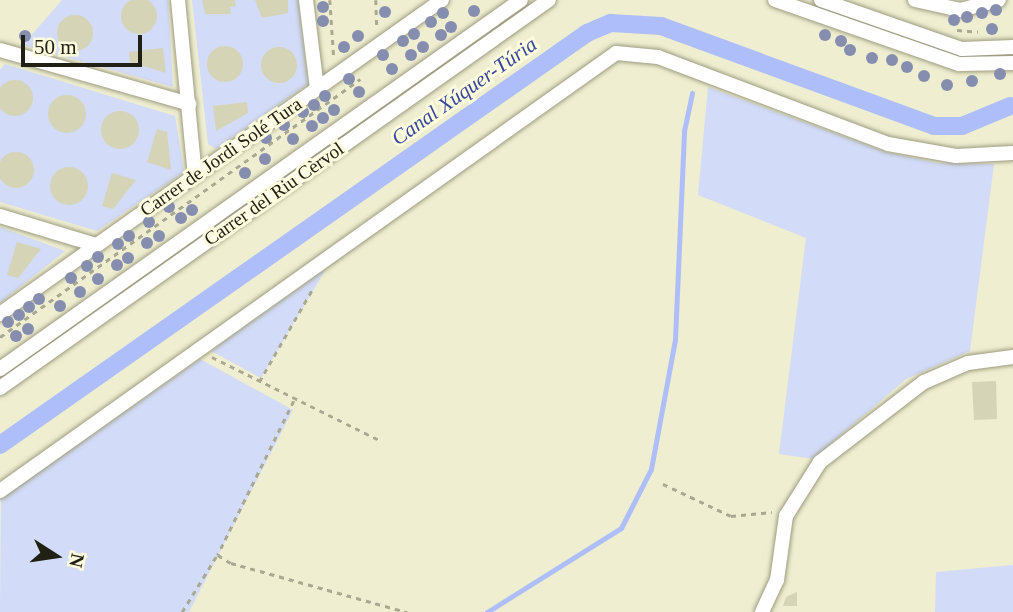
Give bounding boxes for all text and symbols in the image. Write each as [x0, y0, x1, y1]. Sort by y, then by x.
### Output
scale bar [24, 21, 145, 65]
water label: Canal Xúquer-Túria [386, 31, 542, 151]
text: 50 m [34, 35, 77, 59]
street label: Carrer de Jordi Solé Tura [136, 92, 306, 222]
street label: Carrer del Riu Cèrvol [200, 137, 348, 251]
north arrow [21, 521, 91, 591]
text: N [65, 552, 89, 569]

